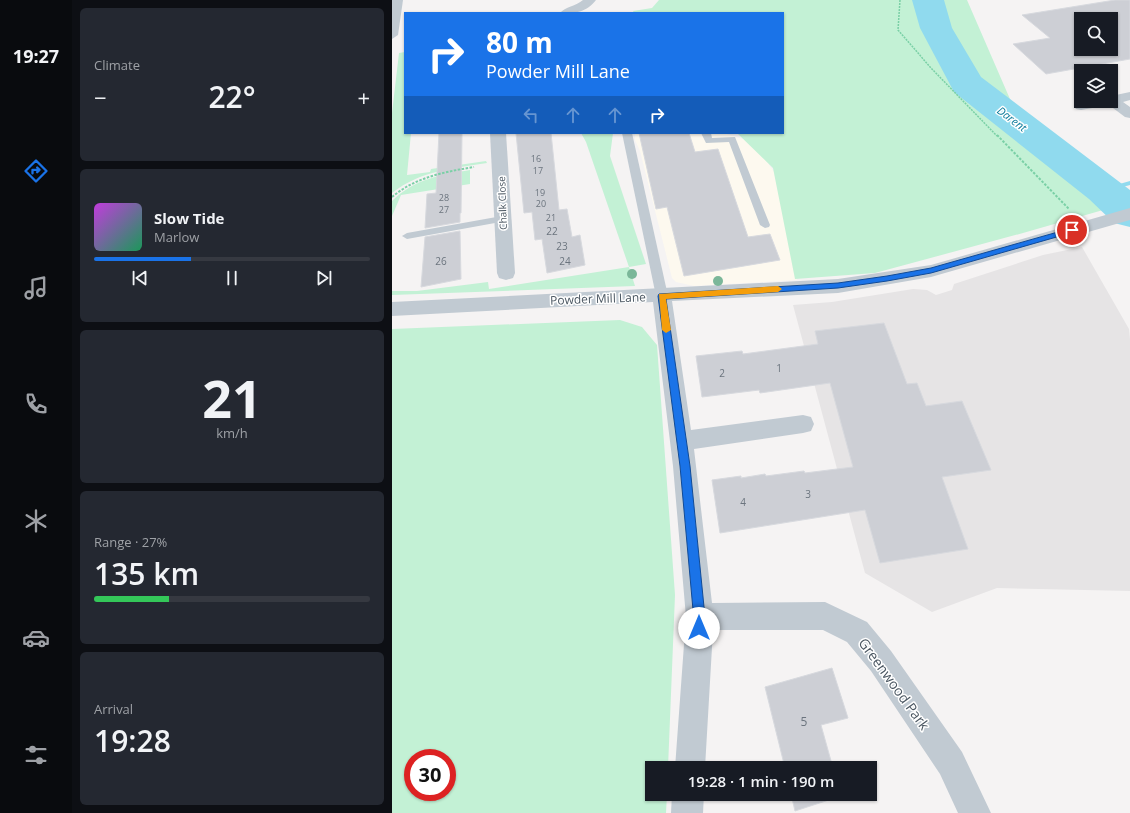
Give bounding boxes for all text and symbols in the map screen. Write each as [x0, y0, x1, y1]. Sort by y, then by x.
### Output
map controls [1074, 12, 1118, 108]
button: search [1074, 12, 1118, 56]
text: 80 m [486, 23, 553, 61]
icon: right [420, 28, 472, 80]
text: 19:27 [13, 44, 59, 68]
text: Climate [94, 56, 140, 74]
text: Powder Mill Lane [486, 59, 630, 83]
button: layers [1074, 64, 1118, 108]
text: 22° [208, 76, 256, 117]
text: − [94, 82, 107, 112]
text: + [357, 82, 370, 112]
water label: Darent [994, 103, 1030, 135]
icon: left [520, 104, 542, 126]
icon: ahead [562, 104, 584, 126]
icon: ahead [604, 104, 626, 126]
icon: right [646, 104, 668, 126]
house number: 16 [531, 152, 541, 165]
icon: directions [22, 157, 50, 185]
house number: 17 [533, 164, 543, 177]
street label: Chalk Close [494, 176, 510, 230]
house number: 19 [535, 186, 545, 199]
house number: 28 [439, 191, 449, 204]
house number: 20 [536, 197, 546, 210]
house number: 27 [439, 203, 449, 216]
text: Slow Tide [154, 208, 224, 228]
house number: 21 [546, 211, 556, 224]
pin [1055, 213, 1089, 247]
icon: arrive [1061, 219, 1083, 241]
house number: 22 [546, 224, 558, 238]
text: Marlow [154, 228, 199, 246]
house number: 23 [556, 239, 568, 253]
house number: 26 [435, 254, 447, 268]
house number: 24 [559, 254, 571, 268]
icon: previous [129, 267, 151, 289]
icon: pause [221, 267, 243, 289]
icon: next [313, 267, 335, 289]
icon: music [22, 274, 50, 302]
street label: Powder Mill Lane [550, 288, 646, 309]
house number: 1 [776, 361, 782, 375]
text: 21 [202, 362, 262, 433]
house number: 2 [719, 366, 725, 380]
icon: phone [22, 390, 50, 418]
text: km/h [216, 424, 248, 442]
house number: 3 [805, 487, 811, 501]
house number: 4 [740, 495, 746, 509]
icon: climate [22, 507, 50, 535]
text: Range · 27% [94, 533, 167, 551]
text: 135 km [94, 553, 199, 594]
position arrow [678, 607, 720, 649]
icon: car [22, 624, 50, 652]
street label: Greenwood Park [855, 634, 935, 734]
text: Arrival [94, 700, 133, 718]
house number: 5 [801, 713, 808, 730]
text: 19:28 [94, 720, 171, 761]
icon: filters [22, 741, 50, 769]
speed limit sign: 30 [404, 749, 456, 801]
text: 19:28 · 1 min · 190 m [688, 771, 834, 791]

